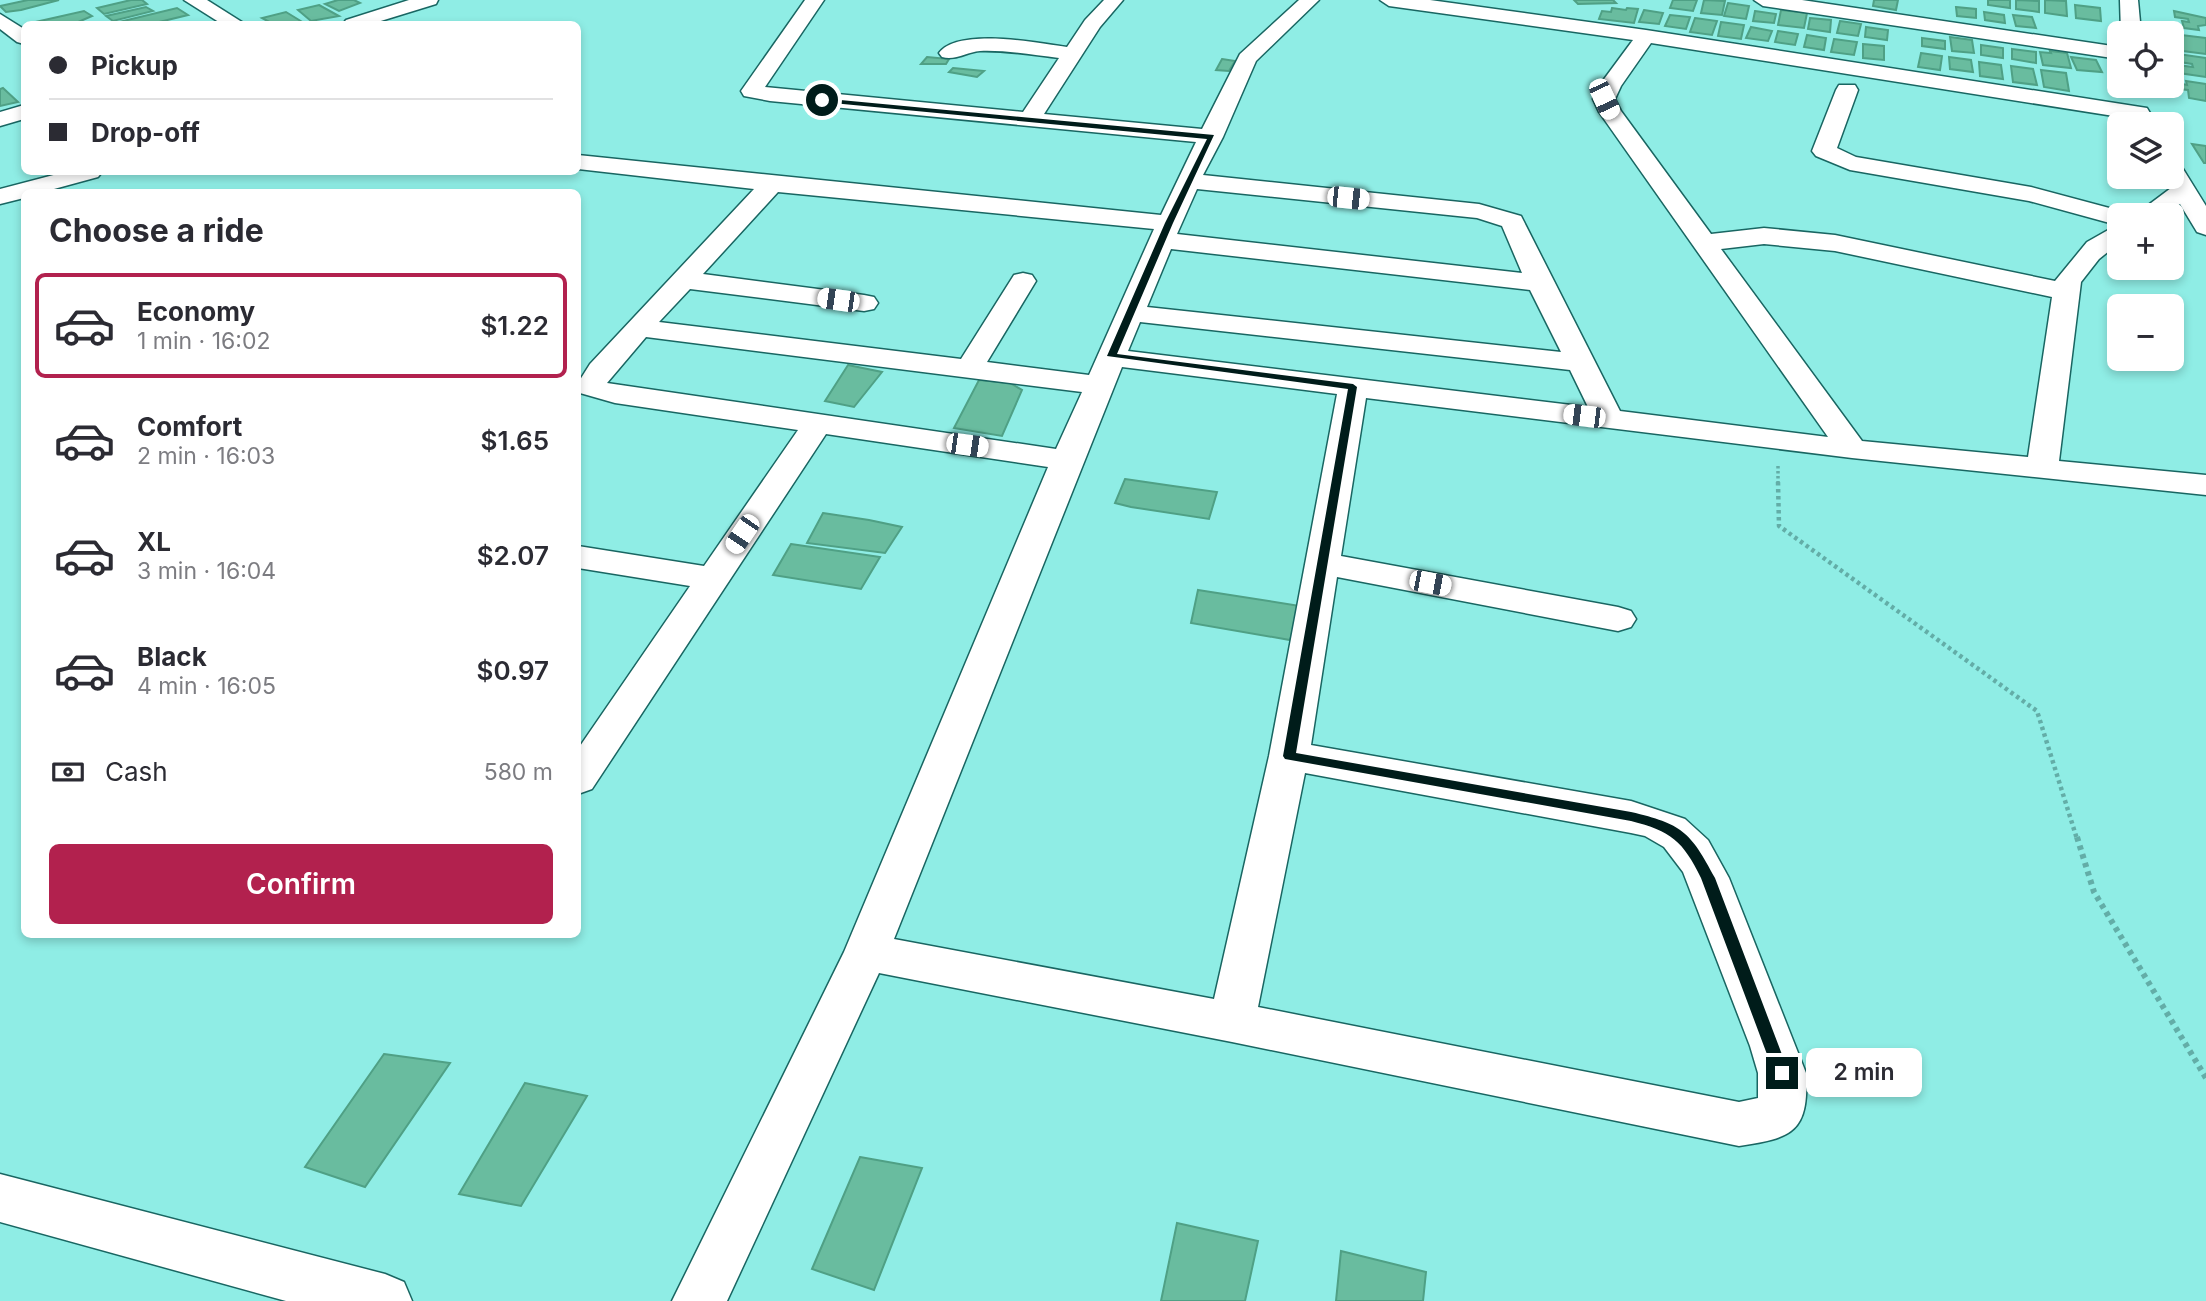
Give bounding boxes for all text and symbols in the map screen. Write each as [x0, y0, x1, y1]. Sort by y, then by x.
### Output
map controls [2107, 21, 2184, 371]
button: locate [2107, 21, 2184, 98]
text: Pickup [91, 50, 178, 81]
car [1586, 76, 1623, 122]
route start [806, 84, 838, 116]
button: layers [2107, 112, 2184, 189]
text: Drop-off [91, 117, 200, 148]
car [1327, 185, 1370, 211]
button: + [2107, 203, 2184, 280]
text: Choose a ride [49, 211, 264, 250]
car [816, 287, 861, 313]
icon: car [53, 294, 116, 357]
button: − [2107, 294, 2184, 371]
text: Economy [137, 296, 255, 327]
text: $1.22 [480, 310, 549, 341]
text: 1 min · 16:02 [137, 327, 270, 355]
car [1562, 403, 1607, 429]
icon: car [53, 409, 116, 472]
text: Comfort [137, 411, 242, 442]
text: $1.65 [481, 425, 549, 456]
car [945, 432, 990, 458]
text: 2 min · 16:03 [137, 442, 275, 470]
car [722, 511, 763, 557]
icon: car [53, 524, 116, 587]
text: XL [137, 526, 171, 557]
text: $2.07 [477, 540, 549, 571]
text: 3 min · 16:04 [137, 557, 276, 585]
car [1408, 569, 1453, 597]
icon: car [53, 639, 116, 702]
text: Black [137, 641, 207, 672]
text: $0.97 [477, 655, 549, 686]
text: 4 min · 16:05 [137, 672, 276, 700]
icon: cash [49, 753, 87, 791]
text: Cash [105, 756, 168, 787]
text: 580 m [484, 758, 553, 786]
button: Confirm [49, 844, 553, 924]
callout: 2 min [1806, 1048, 1922, 1098]
route end [1766, 1057, 1798, 1089]
text: 2 min [1834, 1058, 1894, 1086]

